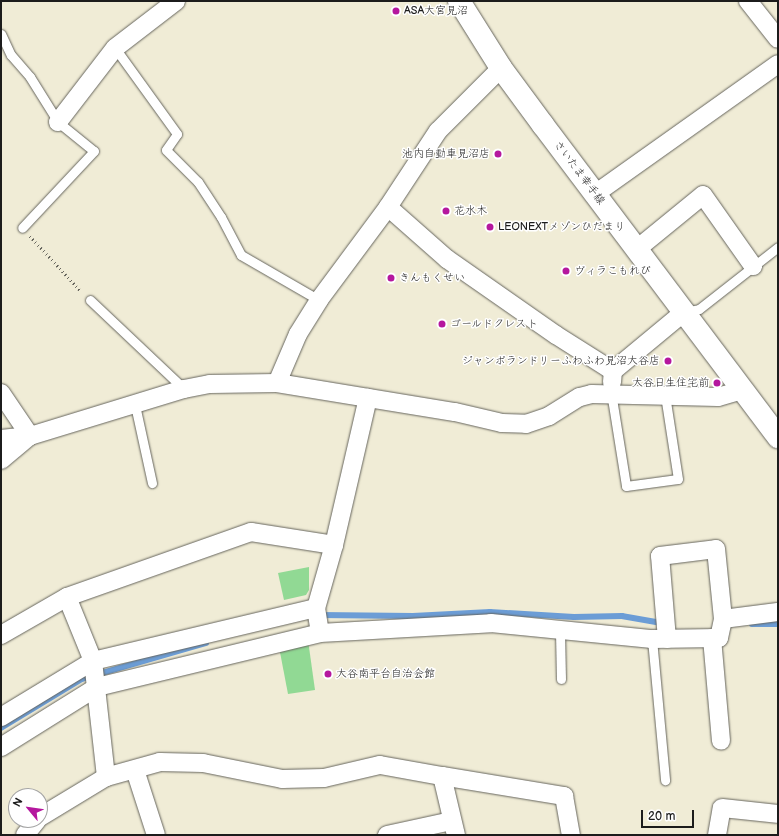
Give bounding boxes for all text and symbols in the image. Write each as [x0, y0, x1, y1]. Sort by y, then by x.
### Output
place label: ASA大宮見沼 [404, 4, 468, 18]
marker: ASA大宮見沼 [391, 6, 401, 16]
street label: さいたま幸手線 [551, 138, 607, 208]
place label: 池内自動車見沼店 [402, 147, 490, 161]
marker: 池内自動車見沼店 [493, 149, 503, 159]
place label: 花水木 [454, 204, 487, 218]
marker: 花水木 [441, 206, 451, 216]
place label: LEONEXTメゾンひだまり [498, 220, 625, 234]
marker: LEONEXTメゾンひだまり [485, 222, 495, 232]
place label: ヴィラこもれび [574, 264, 651, 278]
marker: ヴィラこもれび [561, 266, 571, 276]
place label: きんもくせい [399, 271, 465, 285]
marker: きんもくせい [386, 273, 396, 283]
place label: ゴールドクレスト [450, 317, 538, 331]
marker: ゴールドクレスト [437, 319, 447, 329]
place label: ジャンボランドリーふわふわ見沼大谷店 [462, 354, 660, 368]
marker: ジャンボランドリーふわふわ見沼大谷店 [663, 356, 673, 366]
place label: 大谷日生住宅前 [632, 376, 709, 390]
marker: 大谷日生住宅前 [712, 378, 722, 388]
place label: 大谷南平台自治会館 [336, 667, 435, 681]
marker: 大谷南平台自治会館 [323, 669, 333, 679]
north arrow [8, 788, 48, 828]
text: N [10, 796, 26, 809]
scale bar [643, 802, 696, 828]
text: 20 m [648, 809, 675, 824]

